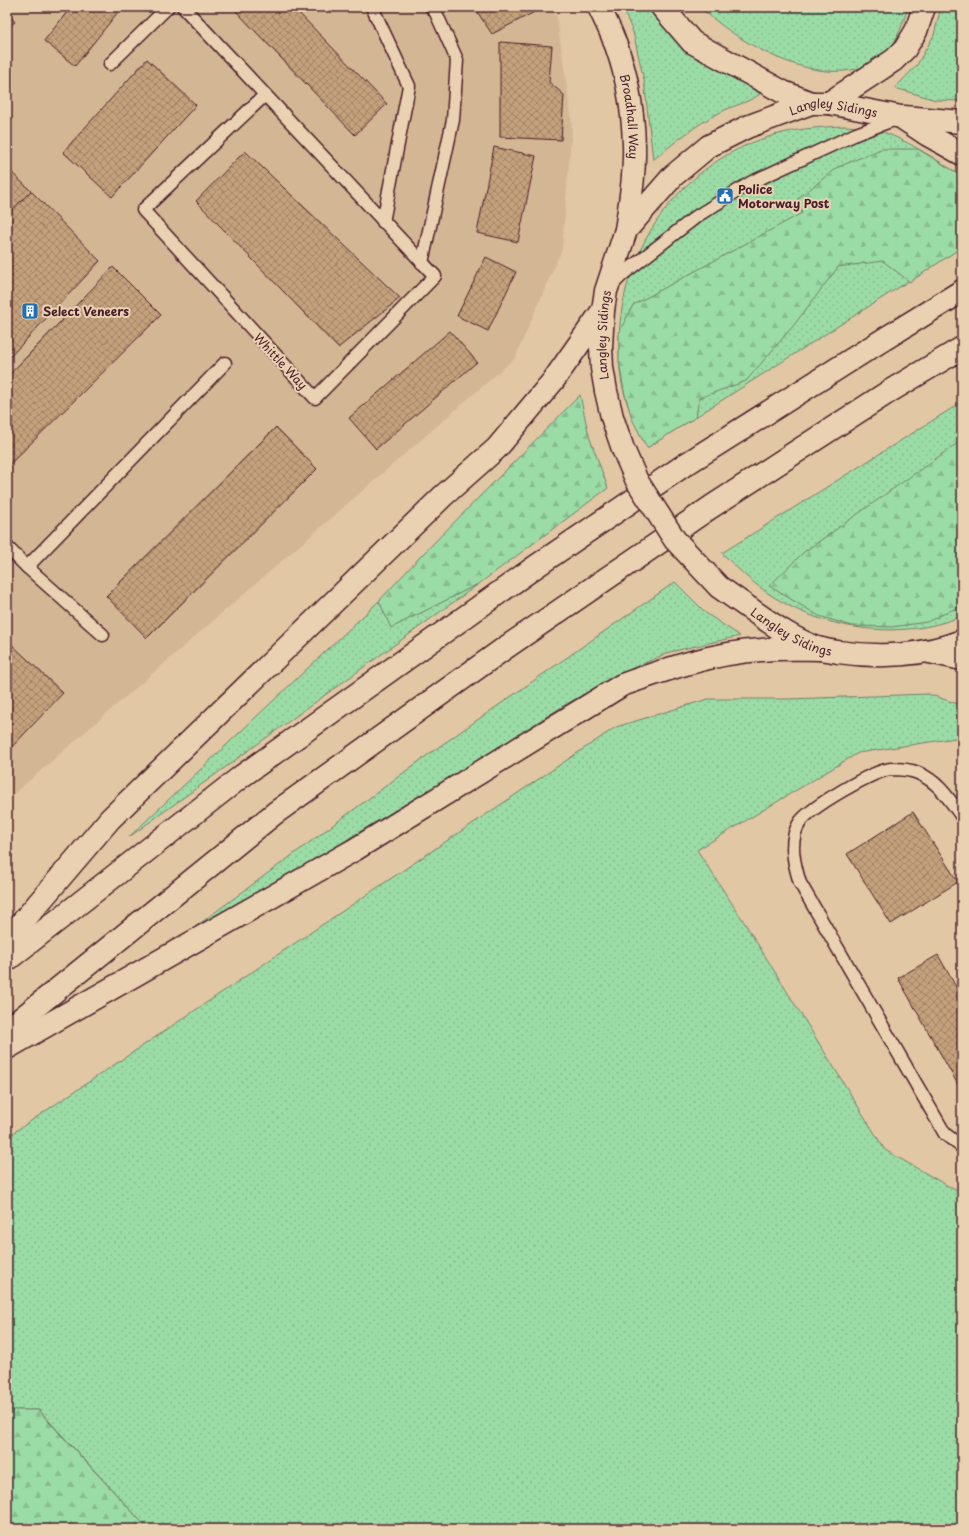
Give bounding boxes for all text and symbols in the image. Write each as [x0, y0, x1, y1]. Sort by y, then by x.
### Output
street label: Broadhall Way [616, 72, 643, 160]
street label: Langley Sidings [786, 94, 880, 121]
place label: Police Motorway Post [738, 180, 830, 212]
public building icon: Police Motorway Post [715, 186, 735, 206]
street label: Langley Sidings [592, 288, 615, 381]
building icon: Select Veneers [20, 301, 40, 321]
place label: Select Veneers [43, 302, 129, 320]
street label: Whittle Way [250, 329, 312, 393]
street label: Langley Sidings [747, 603, 834, 660]

